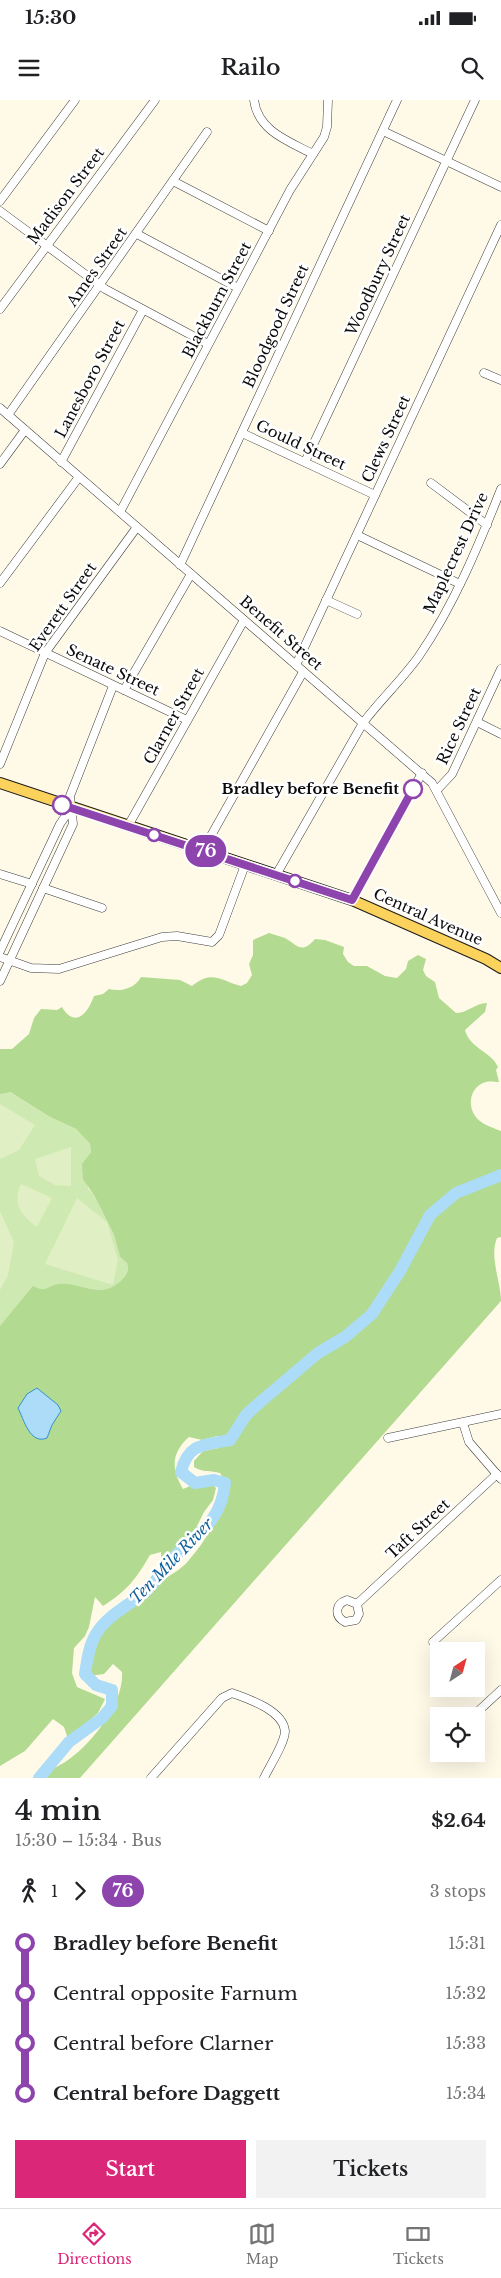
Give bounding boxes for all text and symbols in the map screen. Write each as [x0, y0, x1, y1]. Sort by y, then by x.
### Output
text: 15:30 [25, 6, 76, 29]
icon: menu [15, 54, 43, 82]
text: Railo [220, 54, 281, 81]
icon: search [458, 54, 486, 82]
street label: Madison Street [23, 143, 108, 248]
street label: Woodbury Street [341, 211, 414, 339]
street label: Ames Street [62, 223, 131, 311]
street label: Blackburn Street [178, 238, 255, 361]
street label: Bloodgood Street [239, 261, 313, 391]
street label: Lanesboro Street [50, 316, 129, 441]
street label: Clews Street [357, 392, 414, 485]
street label: Gould Street [253, 415, 350, 474]
street label: Maplecrest Drive [419, 489, 492, 616]
street label: Everett Street [25, 558, 100, 655]
street label: Benefit Street [236, 591, 327, 674]
street label: Senate Street [64, 640, 163, 700]
street label: Clarner Street [139, 664, 208, 767]
street label: Rice Street [432, 684, 485, 767]
place label: Bradley before Benefit [222, 779, 399, 798]
marker: Bradley before Benefit [403, 779, 423, 799]
unlabelled marker [52, 795, 72, 815]
unlabelled marker [147, 828, 161, 842]
line badge: 76 [184, 835, 228, 867]
text: 76 [195, 840, 217, 862]
unlabelled marker [288, 874, 302, 888]
street label: Central Avenue [371, 884, 486, 949]
street label: Taft Street [382, 1494, 454, 1563]
water label: Ten Mile River [125, 1513, 217, 1608]
north arrow [430, 1642, 485, 1698]
map controls [430, 1642, 485, 1762]
button: locate [430, 1707, 485, 1762]
text: 4 min [15, 1793, 101, 1828]
text: $2.64 [431, 1809, 486, 1832]
text: 15:30 – 15:34 · Bus [15, 1830, 162, 1850]
icon: walk [15, 1877, 43, 1905]
icon: forward [66, 1877, 94, 1905]
text: 76 [112, 1880, 134, 1902]
text: 1 [51, 1881, 58, 1901]
text: 3 stops [430, 1881, 486, 1901]
text: Bradley before Benefit [53, 1932, 278, 1955]
text: 15:31 [448, 1933, 486, 1953]
text: Central opposite Farnum [53, 1982, 298, 2005]
text: 15:32 [446, 1983, 486, 2003]
text: Central before Clarner [53, 2032, 273, 2055]
text: 15:33 [446, 2033, 486, 2053]
text: Central before Daggett [53, 2082, 280, 2105]
text: 15:34 [446, 2083, 486, 2103]
button: Start [15, 2140, 246, 2198]
button: Tickets [256, 2140, 486, 2198]
tab: Directions [57, 2220, 132, 2268]
tab: Map [246, 2220, 279, 2268]
tab: Tickets [393, 2220, 444, 2268]

